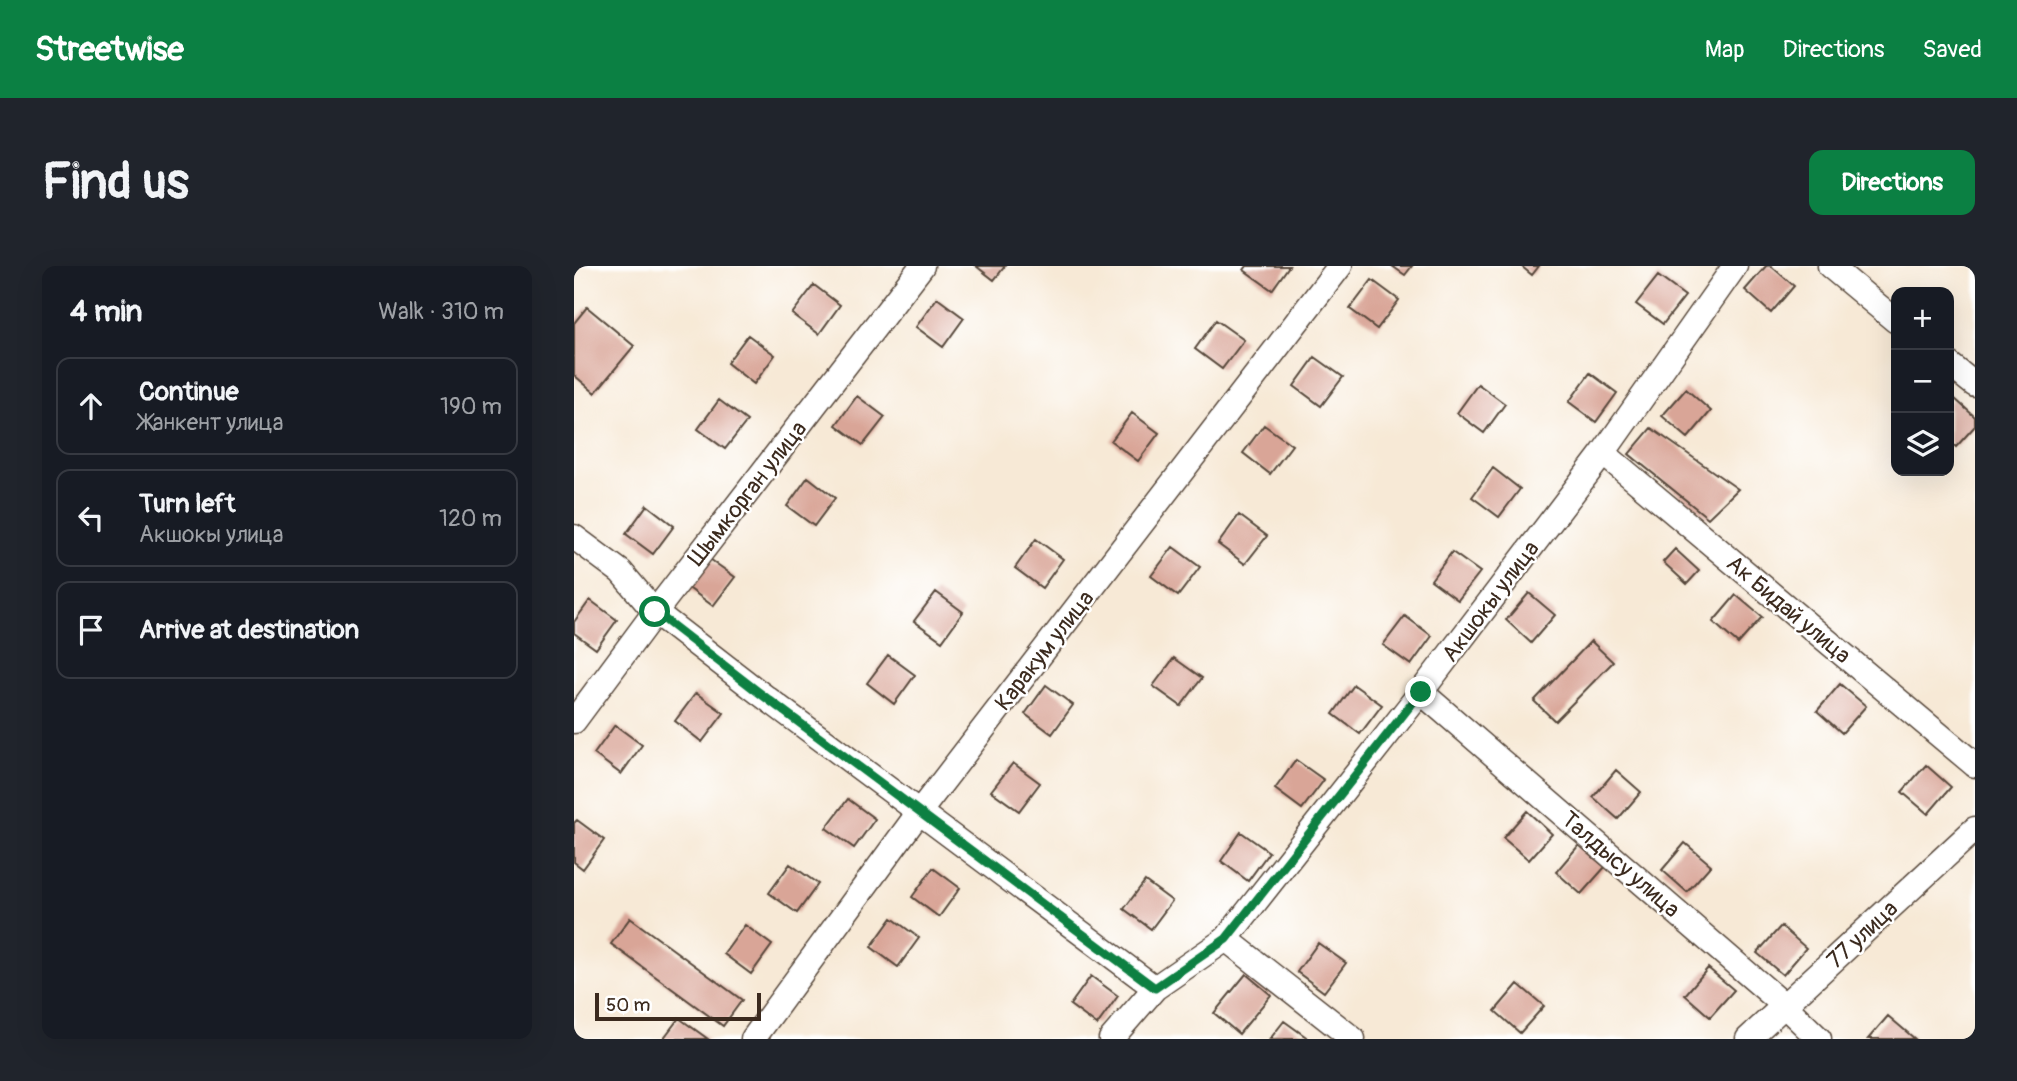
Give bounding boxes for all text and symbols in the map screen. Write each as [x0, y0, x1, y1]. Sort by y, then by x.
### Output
text: Streetwise [35, 29, 184, 70]
text: Map [1705, 35, 1745, 64]
text: Directions [1783, 35, 1884, 64]
text: Saved [1922, 35, 1982, 64]
button: Directions [1809, 150, 1975, 215]
text: Find us [42, 152, 189, 213]
map controls [1891, 287, 1954, 476]
button: + [1891, 287, 1954, 350]
text: 4 min [70, 293, 143, 330]
text: Walk · 310 m [378, 297, 504, 326]
button: − [1891, 350, 1954, 413]
text: Continue [139, 376, 239, 408]
icon: ahead [72, 387, 110, 425]
text: 190 m [440, 392, 502, 421]
text: Жанкент улица [139, 408, 283, 437]
button: layers [1891, 413, 1954, 476]
street label: Шымкорган улица [682, 415, 813, 572]
text: Turn left [139, 488, 235, 520]
icon: left [72, 499, 110, 537]
text: 120 m [439, 504, 502, 533]
text: Акшокы улица [139, 520, 283, 549]
street label: Акшокы улица [1435, 535, 1545, 668]
street label: Ак Бидай улица [1721, 549, 1857, 670]
street label: Каракум улица [988, 584, 1100, 716]
route start [639, 596, 670, 627]
icon: arrive [72, 611, 110, 649]
text: Arrive at destination [139, 614, 359, 646]
route end [1405, 676, 1436, 707]
street label: Талдысу улица [1555, 805, 1686, 924]
street label: 77 улица [1821, 894, 1904, 975]
scale bar [595, 990, 761, 1022]
text: 50 m [606, 993, 650, 1017]

